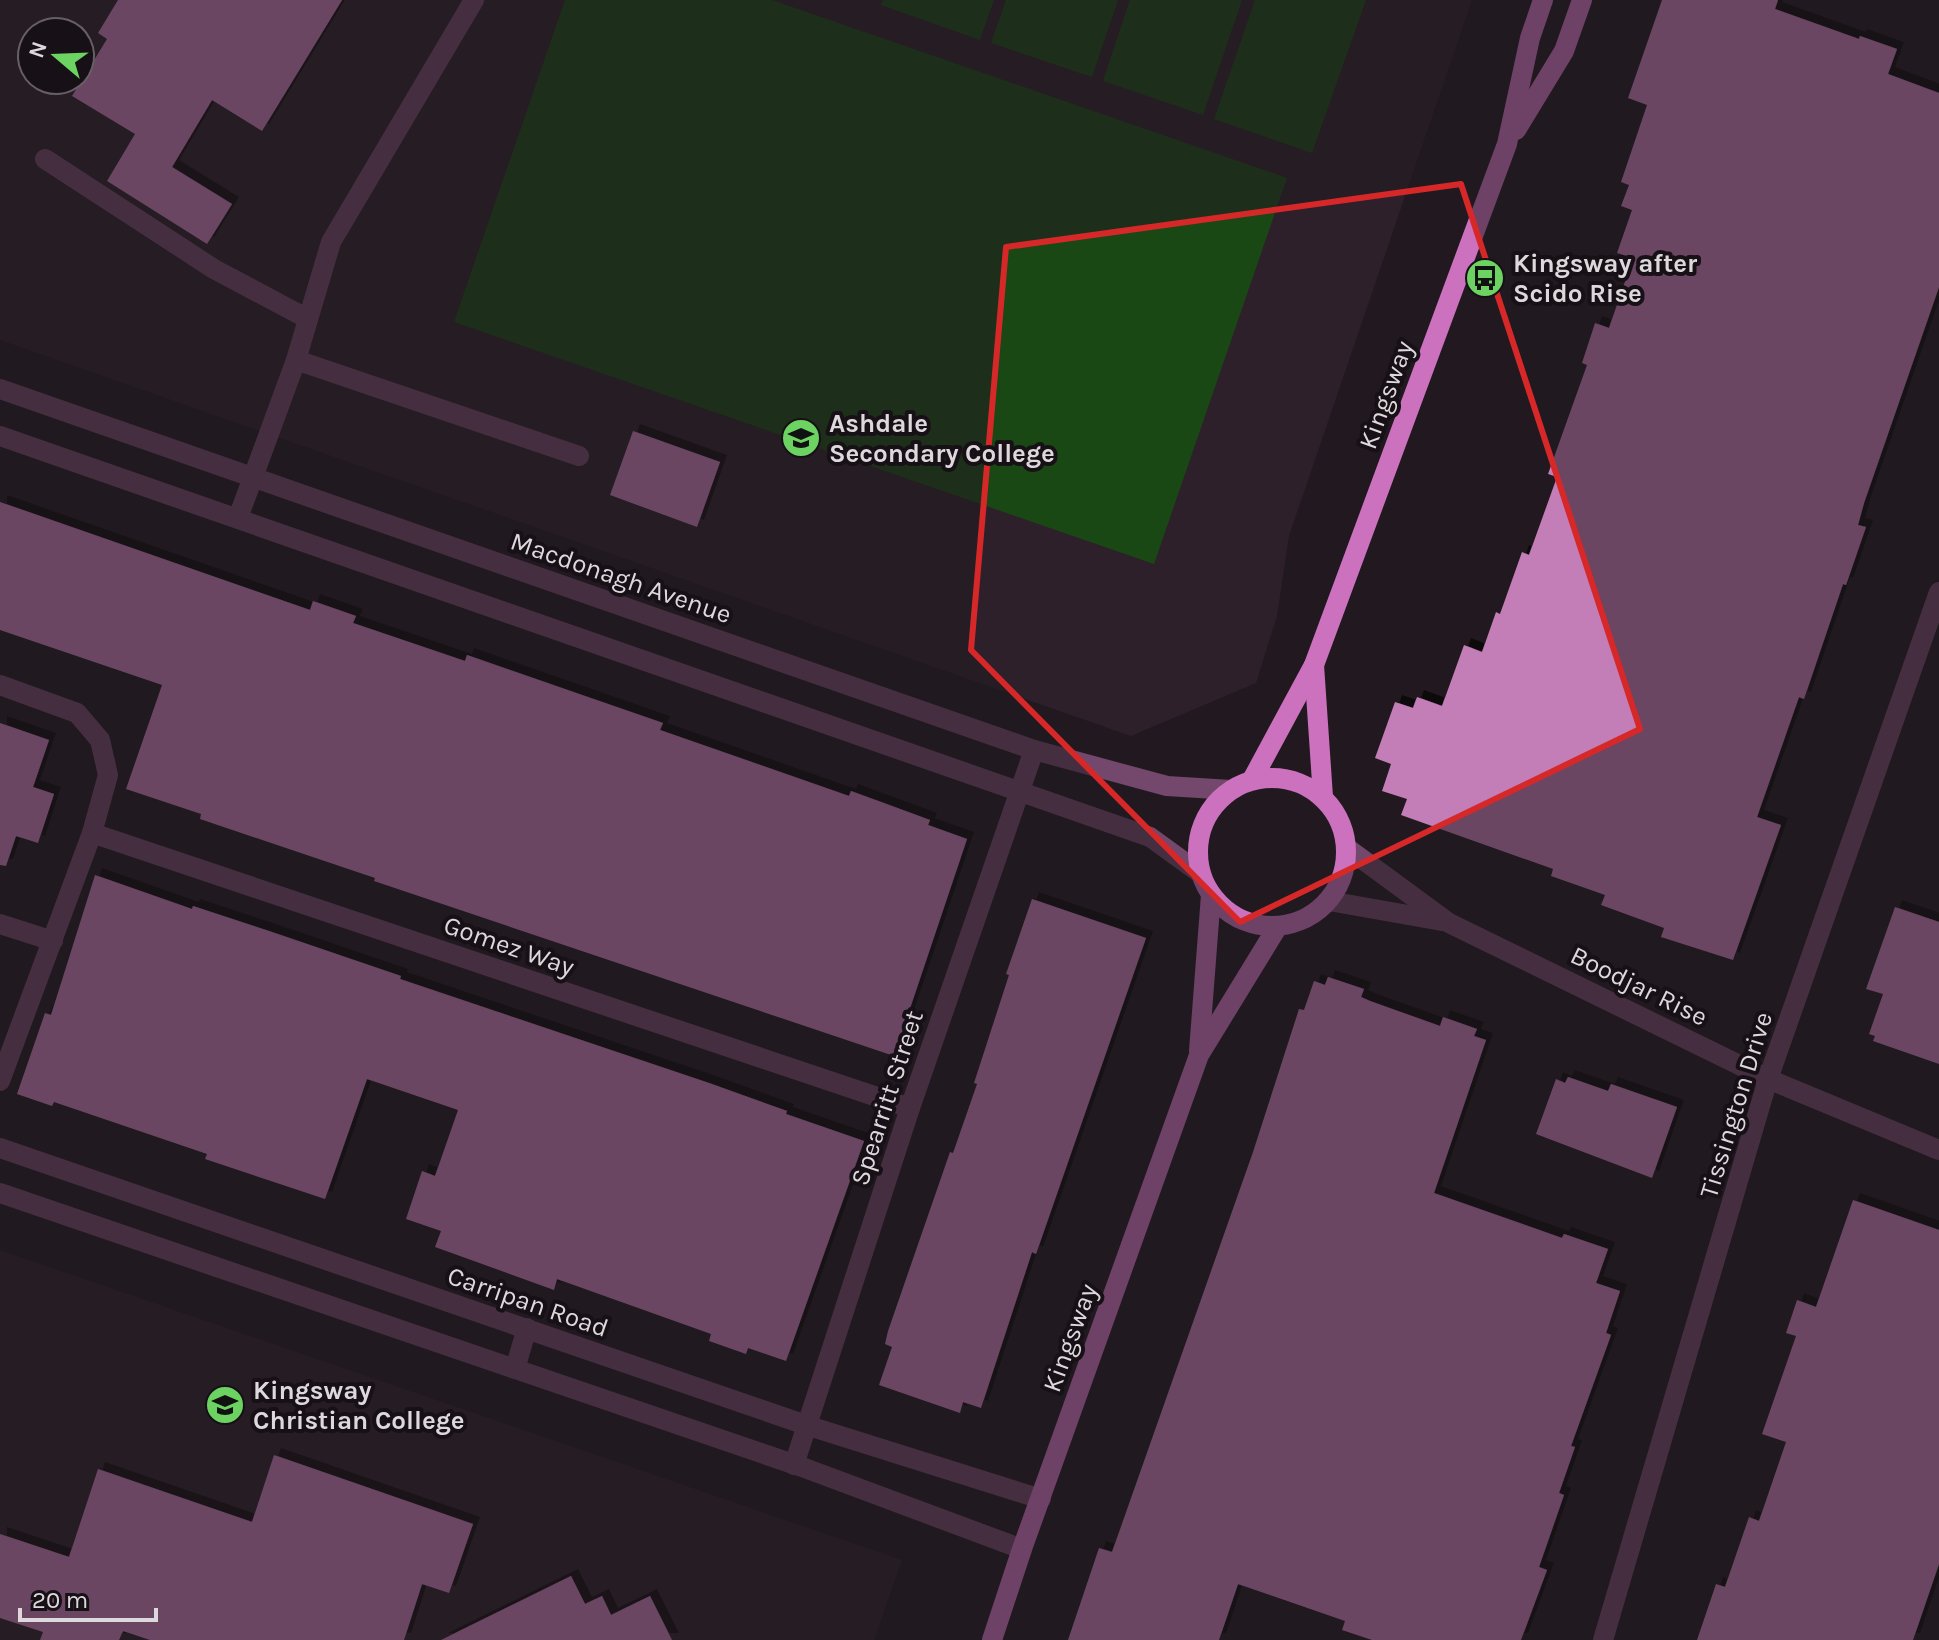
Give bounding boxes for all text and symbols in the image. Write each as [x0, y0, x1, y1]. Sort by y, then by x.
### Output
north arrow [16, 16, 96, 96]
text: N [23, 38, 53, 62]
place label: Kingsway after Scido Rise [1513, 248, 1698, 309]
bus stop icon: Kingsway after Scido Rise [1464, 257, 1506, 299]
street label: Kingsway [1352, 337, 1420, 453]
place label: Ashdale Secondary College [829, 408, 1055, 469]
school or university icon: Ashdale Secondary College [780, 417, 822, 459]
street label: Macdonagh Avenue [507, 526, 735, 630]
street label: Gomez Way [440, 909, 578, 983]
street label: Boodjar Rise [1565, 939, 1713, 1033]
street label: Spearritt Street [844, 1006, 930, 1189]
street label: Tissington Drive [1693, 1008, 1779, 1202]
street label: Carripan Road [444, 1260, 612, 1344]
street label: Kingsway [1036, 1280, 1104, 1396]
place label: Kingsway Christian College [253, 1375, 465, 1436]
school or university icon: Kingsway Christian College [204, 1384, 246, 1426]
scale bar [20, 1572, 156, 1622]
text: 20 m [32, 1586, 88, 1614]

